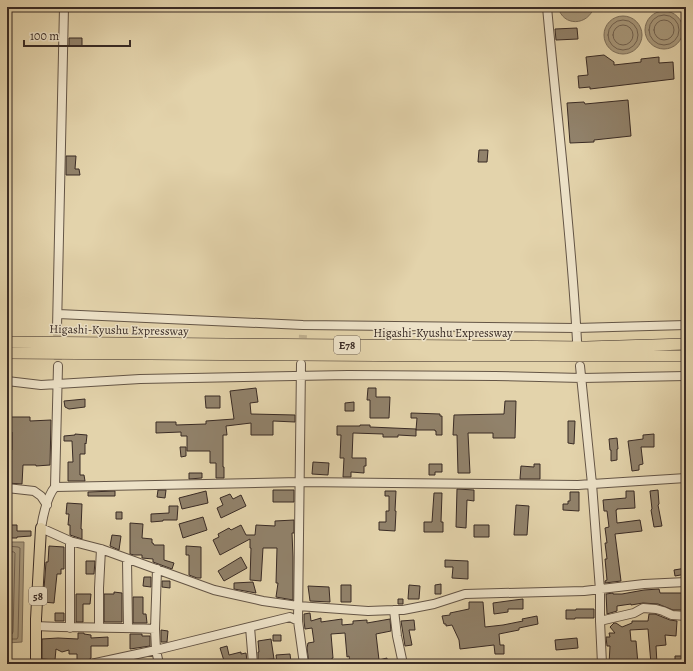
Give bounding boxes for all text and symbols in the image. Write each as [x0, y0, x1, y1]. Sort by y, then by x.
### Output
scale bar [24, 22, 130, 48]
text: 100 m [30, 28, 59, 44]
street label: Higashi-Kyushu Expressway [49, 321, 189, 339]
street label: Higashi-Kyushu Expressway [373, 325, 513, 341]
road number: E78 [334, 336, 360, 354]
road number: 58 [29, 587, 47, 605]

